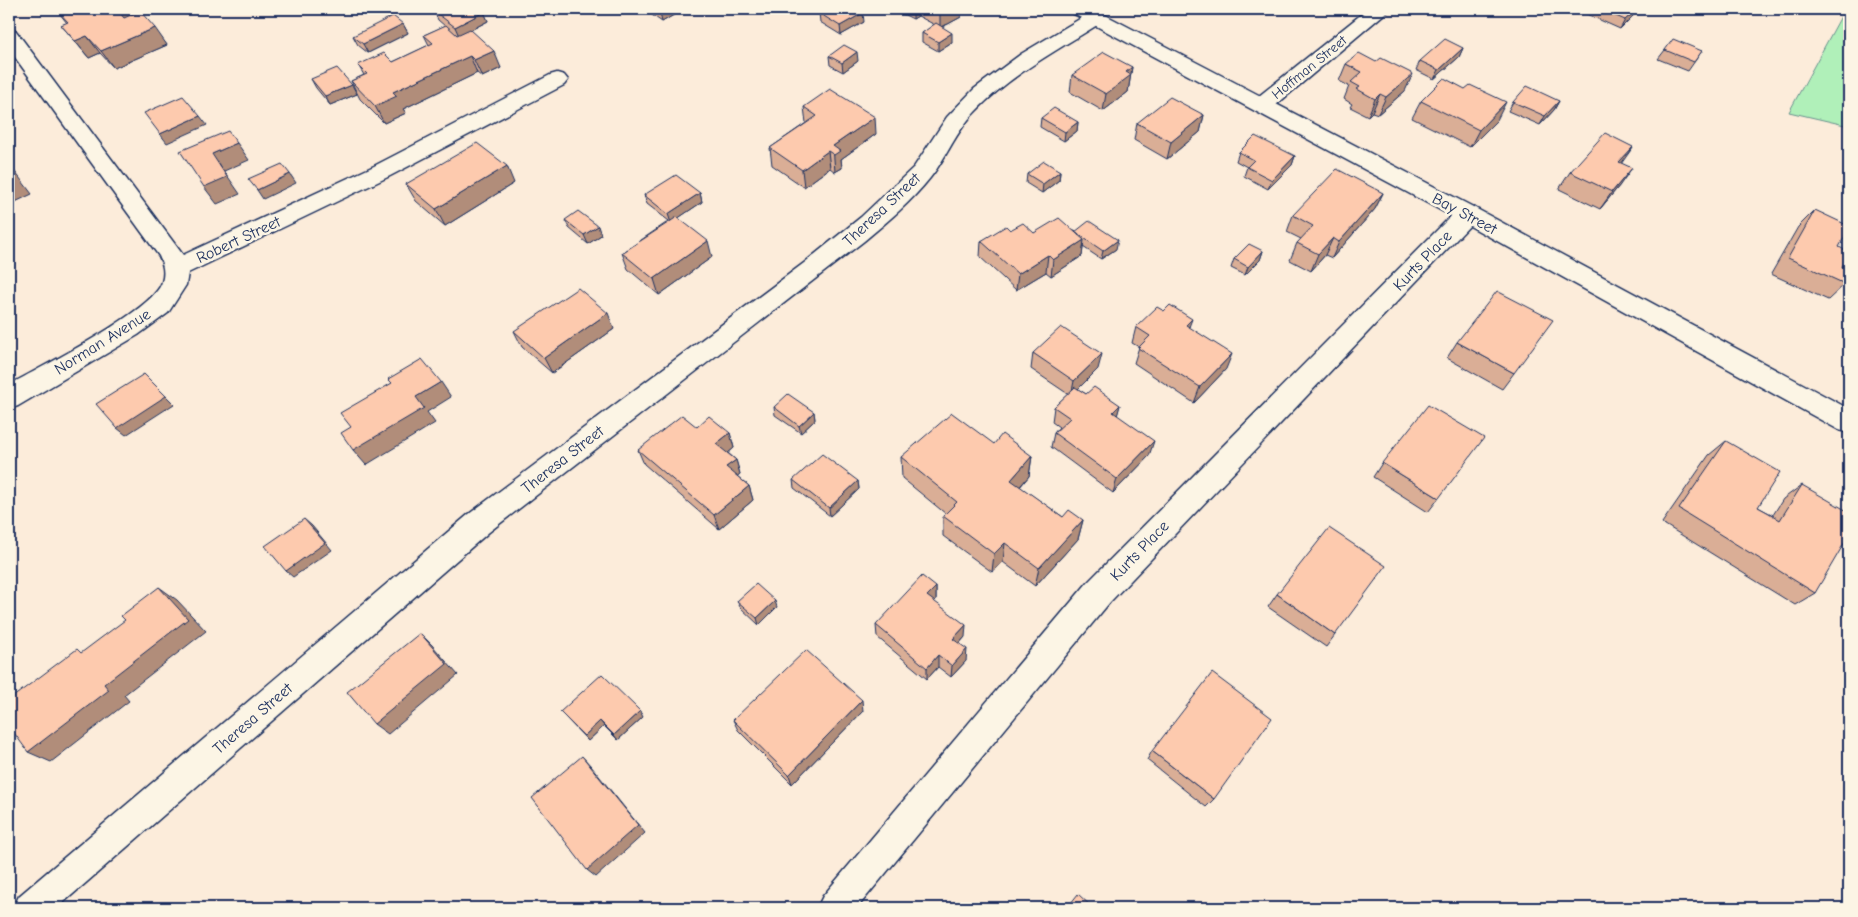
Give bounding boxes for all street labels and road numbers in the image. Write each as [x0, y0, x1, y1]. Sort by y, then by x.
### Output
street label: Hoffman Street [1268, 31, 1351, 103]
street label: Theresa Street [839, 169, 924, 250]
street label: Bay Street [1429, 189, 1500, 239]
street label: Robert Street [194, 212, 284, 267]
street label: Kurts Place [1390, 227, 1456, 294]
street label: Norman Avenue [51, 305, 154, 379]
street label: Theresa Street [518, 422, 608, 497]
street label: Kurts Place [1107, 517, 1173, 584]
street label: Theresa Street [209, 679, 296, 758]

